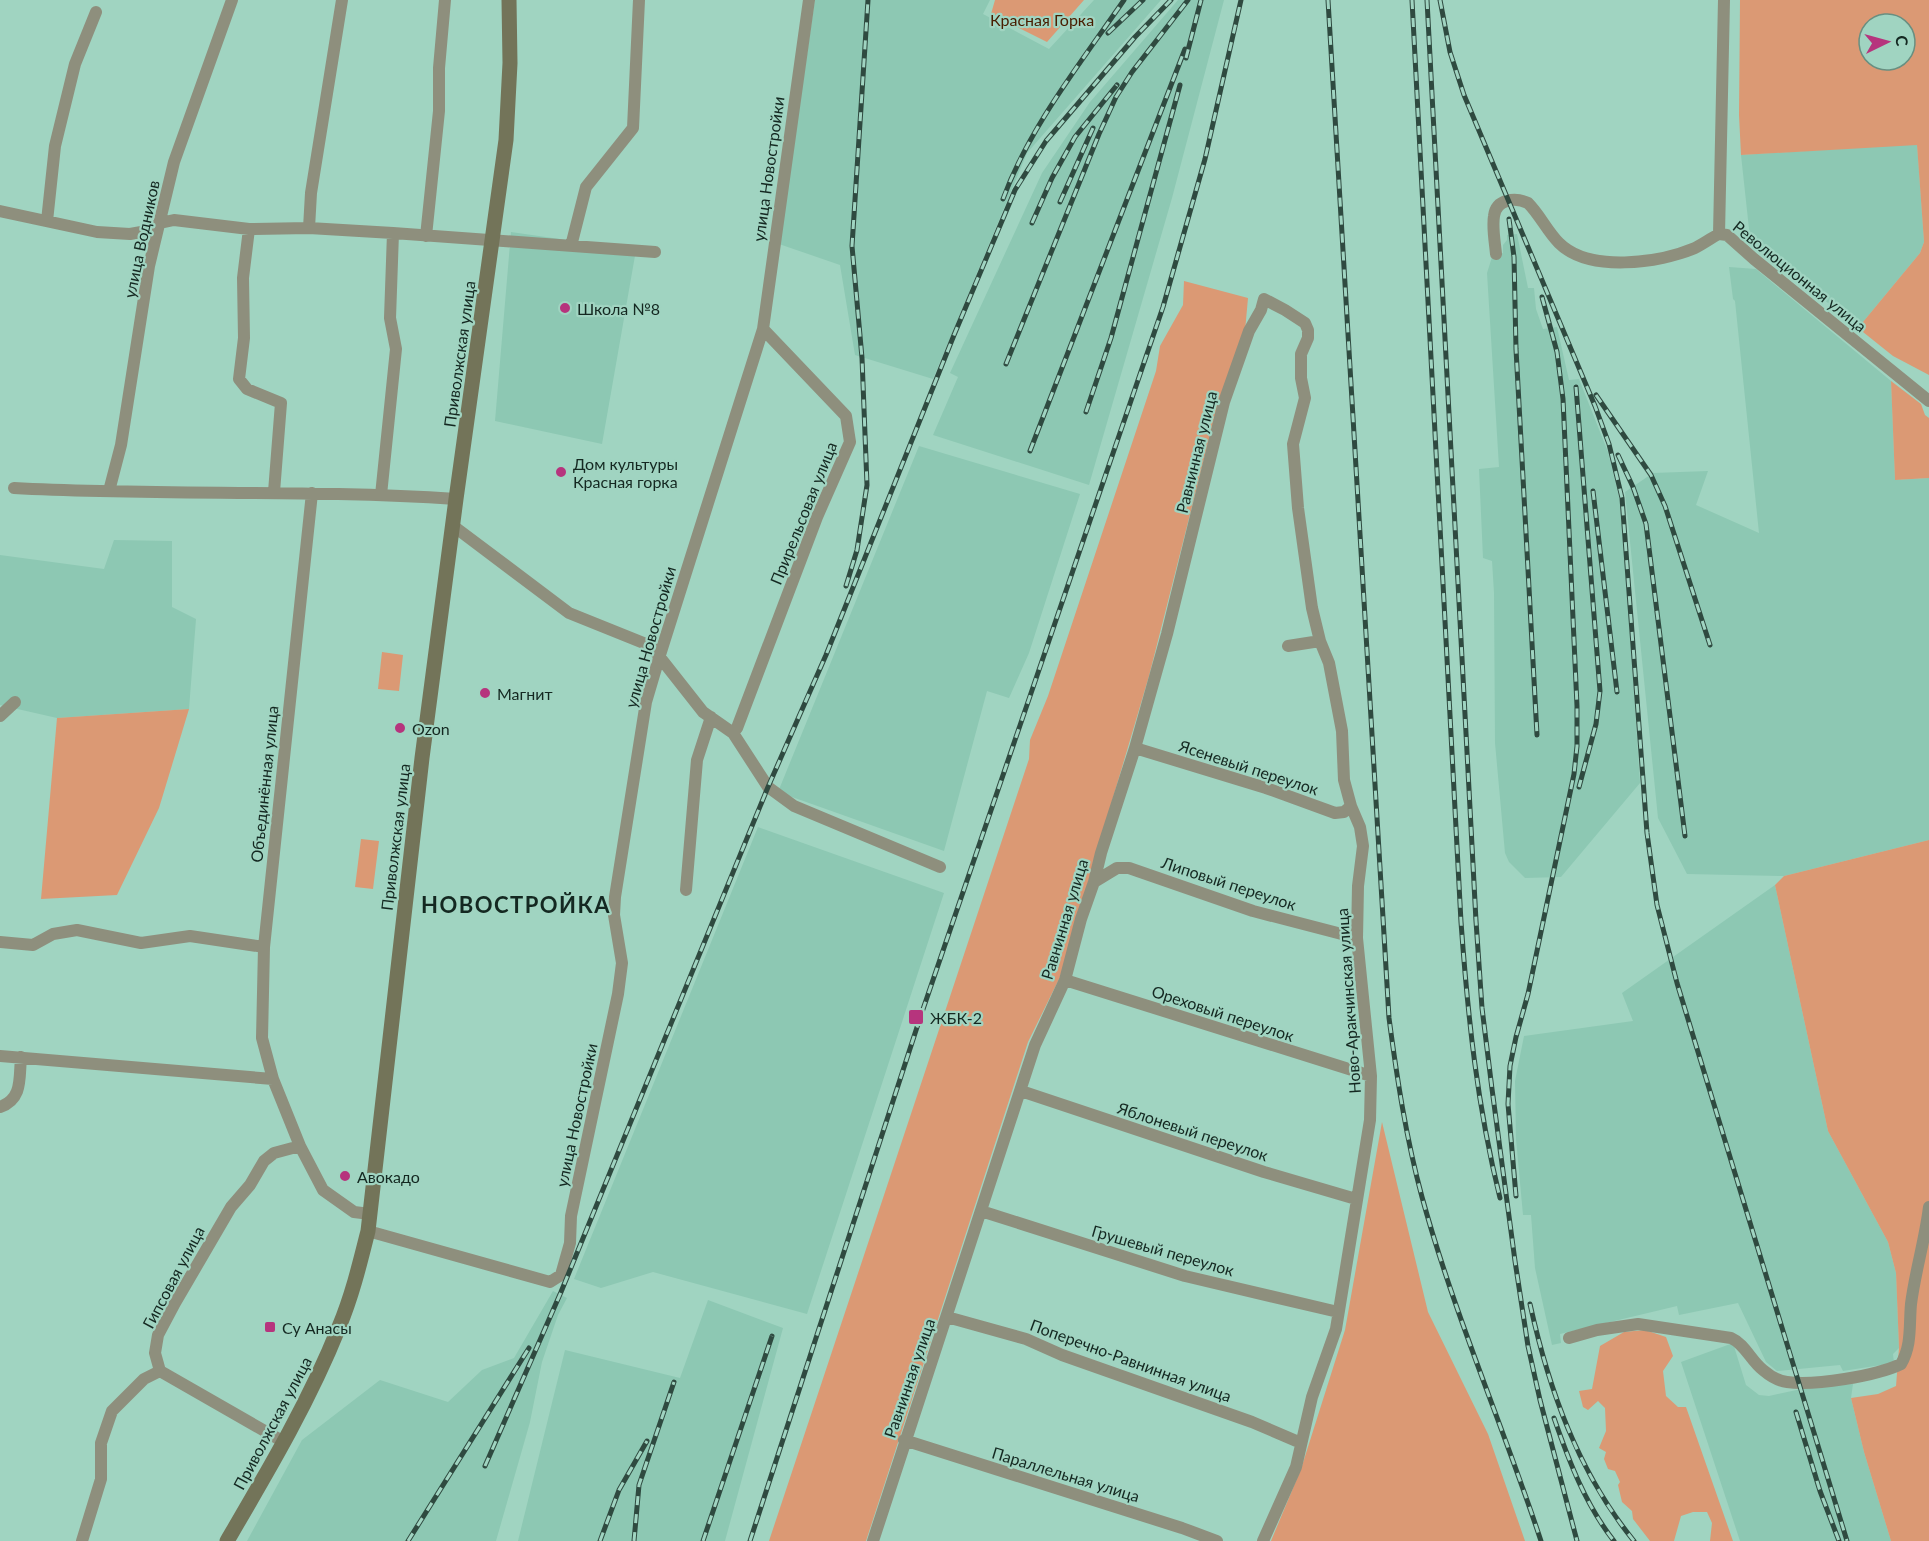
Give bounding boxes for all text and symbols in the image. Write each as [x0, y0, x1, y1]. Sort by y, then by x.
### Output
park label: Красная Горка [990, 10, 1094, 29]
north arrow [1857, 12, 1917, 72]
text: С [1893, 35, 1912, 47]
street label: улица Новостройки [748, 95, 788, 243]
street label: улица Водников [119, 178, 163, 300]
street label: Революционная улица [1730, 216, 1870, 336]
street label: Приволжская улица [439, 279, 479, 429]
place label: Школа №8 [577, 299, 660, 318]
marker: Школа №8 [558, 301, 572, 315]
street label: Равнинная улица [1172, 389, 1220, 515]
street label: Прирельсовая улица [766, 439, 840, 587]
place label: Дом культуры Красная горка [573, 454, 678, 491]
marker: Дом культуры Красная горка [554, 465, 568, 479]
street label: улица Новостройки [621, 564, 679, 710]
place label: Магнит [497, 684, 553, 703]
marker: Магнит [478, 686, 492, 700]
street label: Объединённая улица [246, 705, 282, 863]
place label: Ozon [412, 719, 450, 738]
marker: Ozon [393, 721, 407, 735]
street label: Ясеневый переулок [1176, 735, 1322, 799]
street label: Приволжская улица [377, 762, 413, 912]
street label: Липовый переулок [1158, 852, 1299, 914]
street label: Равнинная улица [1037, 856, 1091, 982]
district label: НОВОСТРОЙКА [421, 891, 611, 918]
street label: Ново-Аракчинская улица [1332, 908, 1364, 1094]
street label: Ореховый переулок [1150, 981, 1297, 1045]
marker: ЖБК-2 [907, 1008, 925, 1026]
place label: ЖБК-2 [930, 1008, 982, 1027]
street label: улица Новостройки [551, 1041, 601, 1189]
street label: Яблоневый переулок [1114, 1097, 1271, 1165]
place label: Авокадо [357, 1167, 420, 1186]
marker: Авокадо [338, 1169, 352, 1183]
street label: Грушевый переулок [1090, 1221, 1237, 1280]
street label: Гипсовая улица [138, 1223, 208, 1331]
street label: Поперечно-Равнинная улица [1028, 1315, 1234, 1405]
street label: Равнинная улица [880, 1316, 938, 1440]
place label: Су Анасы [282, 1318, 352, 1337]
marker: Су Анасы [263, 1320, 277, 1334]
street label: Приволжская улица [229, 1353, 315, 1493]
street label: Параллельная улица [990, 1443, 1142, 1505]

